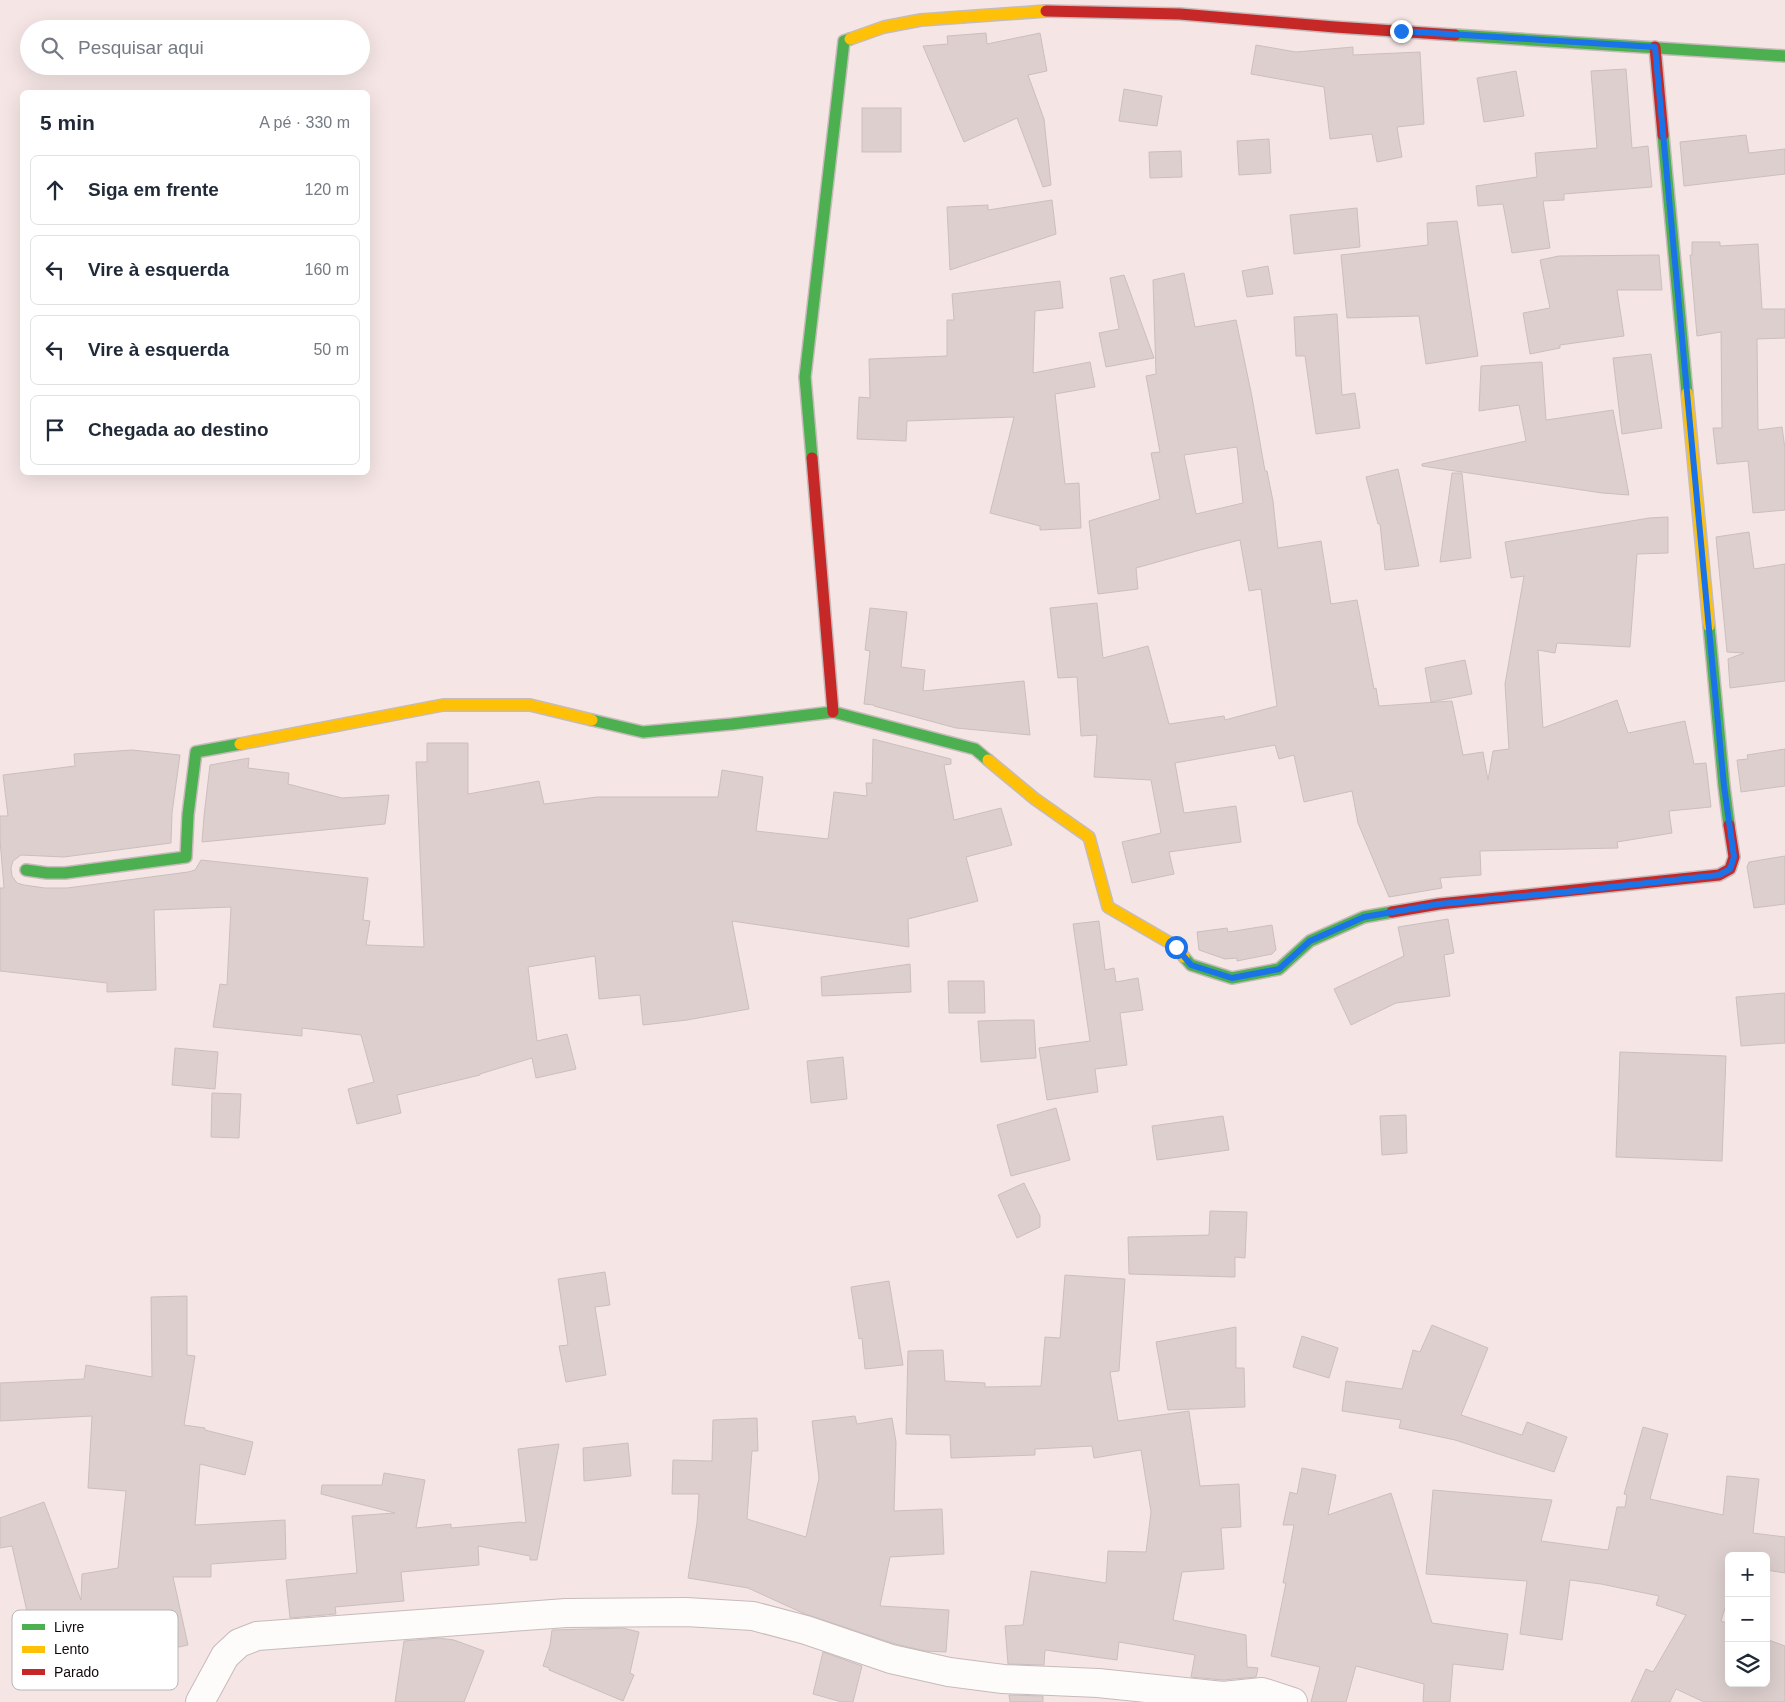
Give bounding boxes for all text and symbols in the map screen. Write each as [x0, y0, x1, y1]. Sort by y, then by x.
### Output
search box [20, 20, 370, 75]
route end [1390, 20, 1413, 43]
icon: search [38, 34, 66, 62]
text: Pesquisar aqui [78, 37, 204, 58]
text: 5 min [40, 111, 95, 134]
text: A pé · 330 m [259, 114, 350, 131]
icon: ahead [41, 176, 69, 204]
text: Siga em frente [88, 179, 219, 200]
text: 120 m [305, 181, 349, 198]
icon: left [41, 256, 69, 284]
text: Vire à esquerda [88, 259, 229, 280]
text: 160 m [305, 261, 349, 278]
icon: left [41, 336, 69, 364]
text: Vire à esquerda [88, 339, 229, 360]
text: 50 m [313, 341, 349, 358]
icon: arrive [41, 416, 69, 444]
text: Chegada ao destino [88, 419, 269, 440]
route start [1165, 936, 1188, 959]
map controls [1725, 1552, 1770, 1687]
button: + [1725, 1552, 1770, 1597]
button: − [1725, 1597, 1770, 1642]
legend [12, 1610, 178, 1690]
text: Livre [54, 1619, 85, 1635]
text: Lento [54, 1641, 89, 1657]
button: layers [1725, 1642, 1770, 1687]
text: Parado [54, 1664, 99, 1680]

